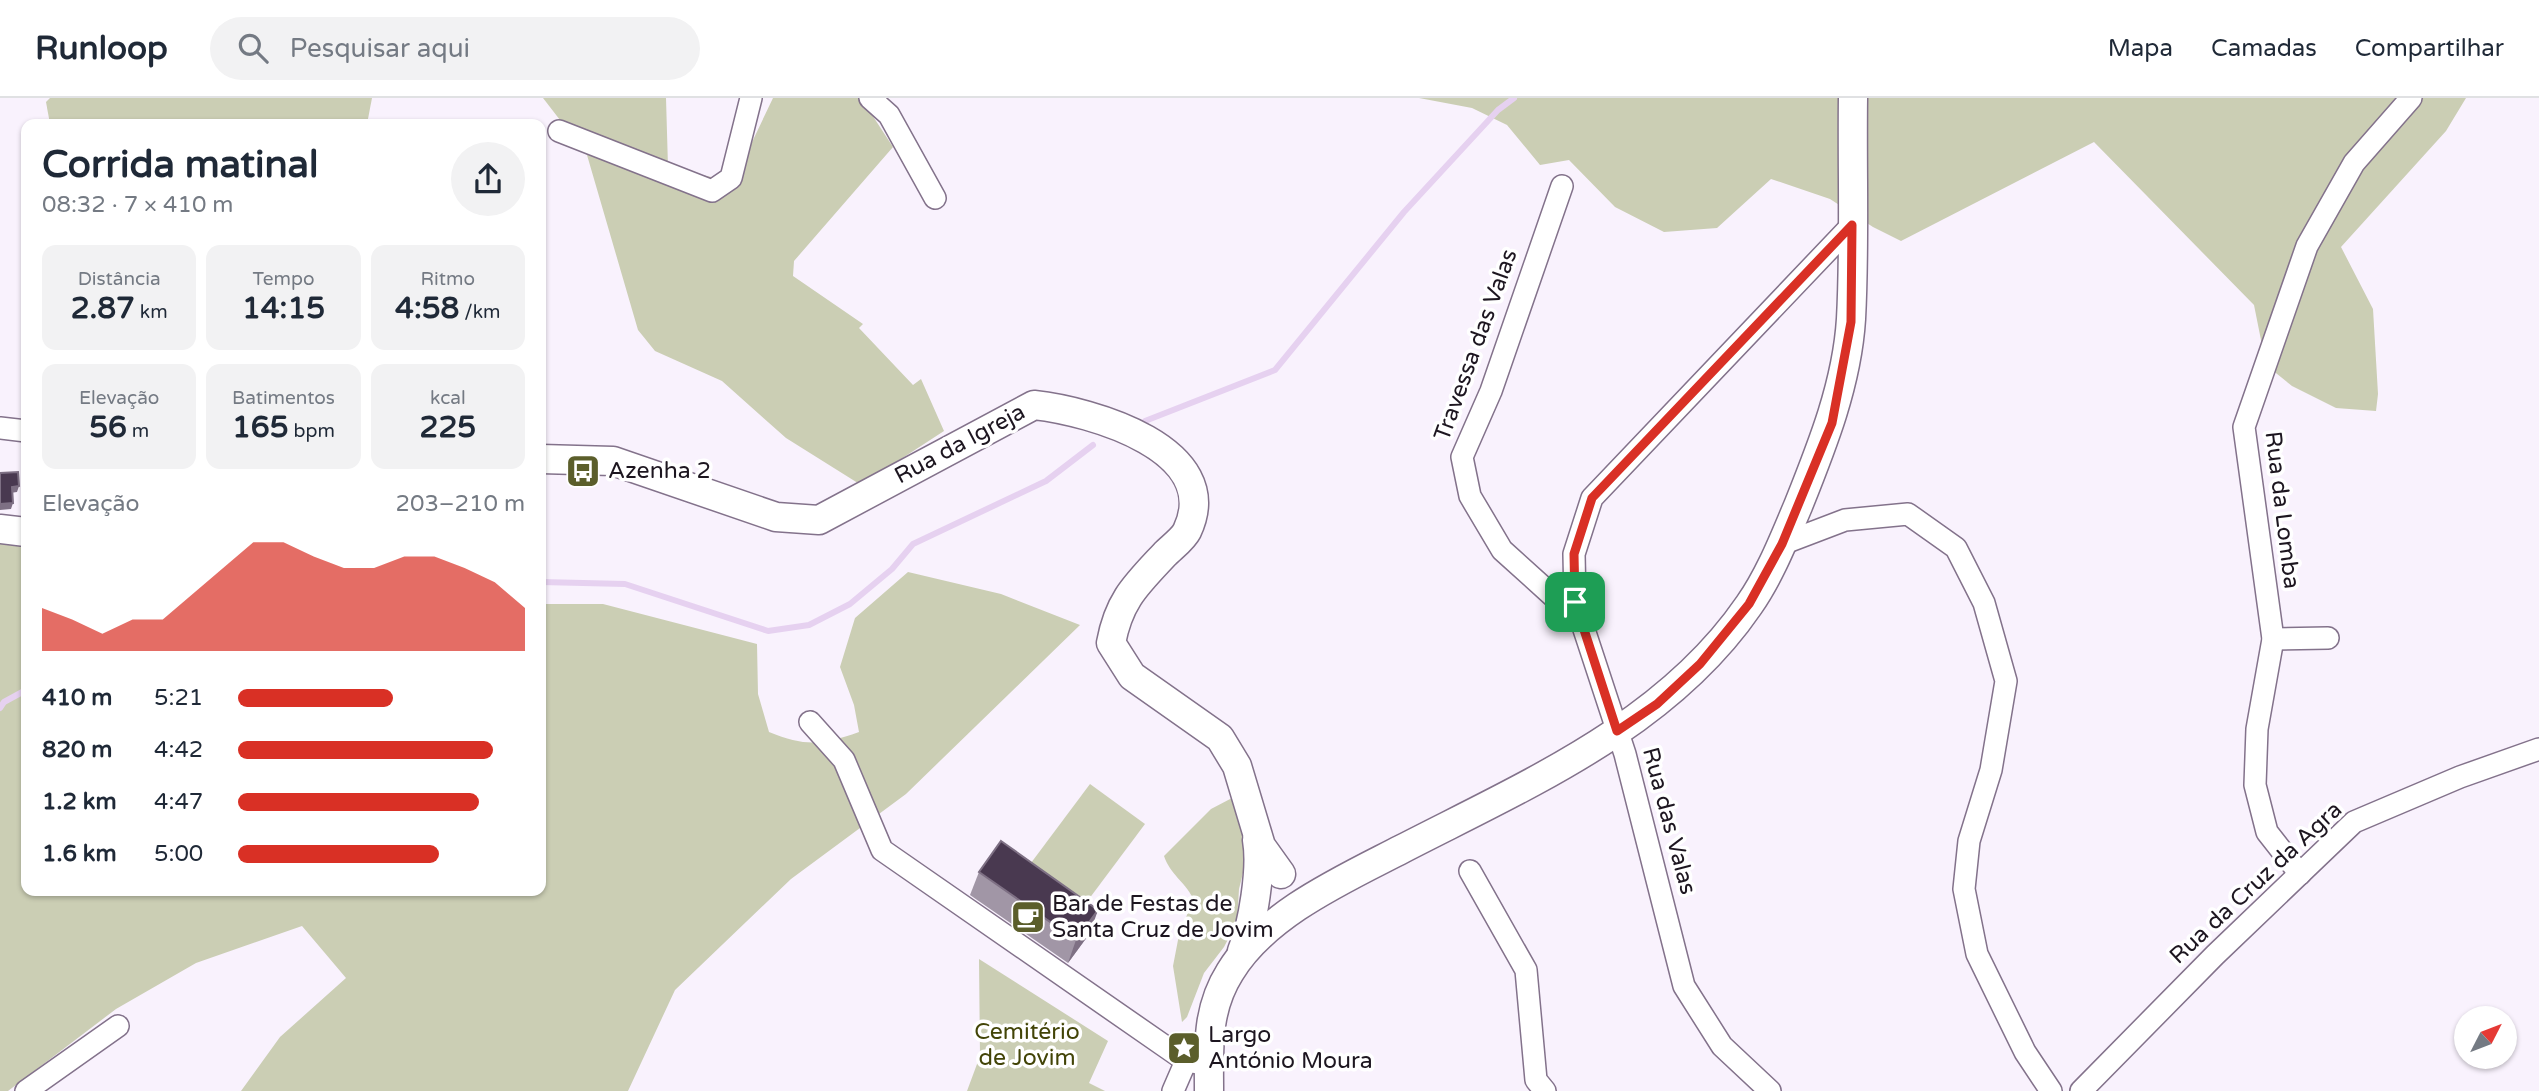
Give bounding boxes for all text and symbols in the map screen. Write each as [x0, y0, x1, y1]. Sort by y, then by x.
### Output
search box [210, 17, 700, 80]
text: Runloop [35, 29, 168, 68]
icon: search [234, 29, 272, 67]
text: Pesquisar aqui [290, 33, 470, 64]
text: Mapa [2108, 34, 2173, 63]
text: Camadas [2211, 34, 2317, 63]
text: Compartilhar [2355, 34, 2504, 63]
text: Corrida matinal [42, 142, 318, 188]
button: share [451, 142, 525, 216]
text: 08:32 · 7 × 410 m [42, 191, 233, 219]
street label: Travessa das Valas [1428, 245, 1524, 445]
text: Distância [78, 268, 161, 290]
text: Tempo [252, 268, 315, 290]
text: Ritmo [421, 268, 475, 290]
text: 2.87 [71, 290, 135, 327]
text: 14:15 [242, 290, 325, 327]
text: 4:58 [395, 290, 459, 327]
text: km [135, 301, 168, 323]
text: /km [459, 301, 501, 323]
text: Elevação [79, 387, 159, 409]
text: Batimentos [232, 387, 335, 409]
text: kcal [430, 387, 466, 409]
street label: Rua da Igreja [890, 398, 1030, 490]
text: 56 [89, 409, 127, 446]
text: 165 [232, 409, 289, 446]
text: 225 [420, 409, 476, 446]
text: m [127, 420, 149, 442]
text: bpm [289, 420, 335, 442]
street label: Rua da Lomba [2258, 430, 2306, 590]
bus stop icon: Azenha 2 [564, 452, 602, 490]
place label: Azenha 2 [608, 457, 711, 485]
text: Elevação [42, 490, 139, 518]
text: 203–210 m [396, 490, 525, 518]
pin [1545, 572, 1605, 632]
icon: arrive [1556, 583, 1594, 621]
text: 410 m [42, 684, 112, 712]
text: 5:21 [154, 684, 203, 712]
text: 820 m [42, 736, 112, 764]
text: 4:42 [154, 736, 203, 764]
street label: Rua das Valas [1636, 744, 1702, 898]
text: 1.2 km [42, 788, 117, 816]
text: 4:47 [154, 788, 203, 816]
street label: Rua da Cruz da Agra [2164, 796, 2348, 970]
text: 1.6 km [42, 840, 117, 868]
text: 5:00 [154, 840, 203, 868]
place label: Bar de Festas de Santa Cruz de Jovim [1052, 890, 1274, 944]
cafe icon: Bar de Festas de Santa Cruz de Jovim [1009, 898, 1047, 936]
north arrow [2454, 1006, 2516, 1069]
map controls [2454, 1006, 2517, 1069]
park label: Cemitério de Jovim [974, 1018, 1080, 1072]
place label: Largo António Moura [1208, 1021, 1373, 1075]
place icon: Largo António Moura [1165, 1029, 1203, 1067]

